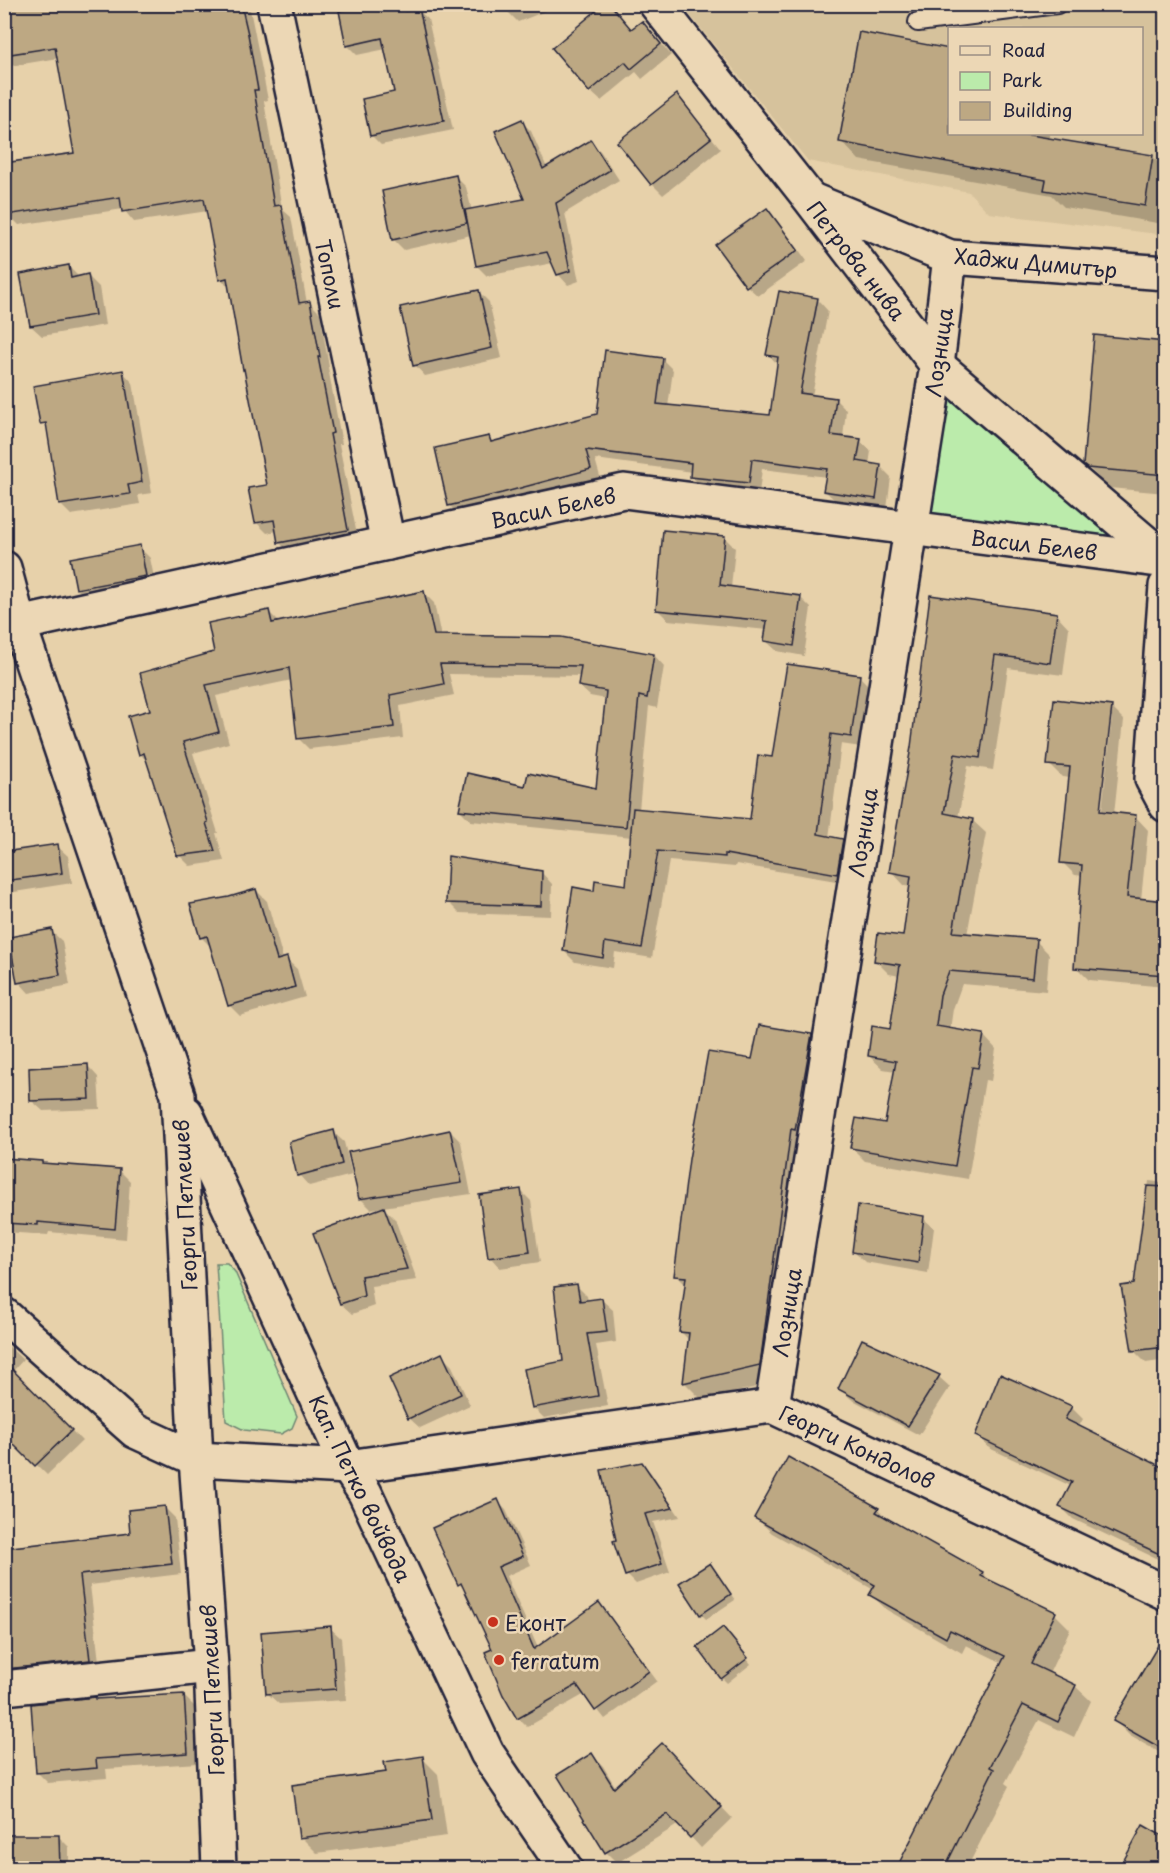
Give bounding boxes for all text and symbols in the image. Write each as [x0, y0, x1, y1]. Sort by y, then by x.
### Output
legend [948, 27, 1143, 135]
text: Road [1002, 36, 1046, 63]
text: Park [1002, 66, 1042, 93]
text: Building [1002, 96, 1072, 123]
street label: Петрова нива [800, 193, 915, 327]
street label: Тополи [308, 236, 354, 312]
street label: Хаджи Димитър [953, 239, 1119, 285]
street label: Лозница [916, 305, 960, 399]
street label: Васил Белев [488, 478, 618, 536]
street label: Васил Белев [969, 520, 1099, 568]
street label: Лозница [839, 784, 885, 879]
street label: Георги Петлешев [164, 1119, 204, 1291]
street label: Лозница [763, 1264, 809, 1359]
street label: Кап. Петко войвода [302, 1389, 420, 1587]
street label: Георги Кондолов [774, 1396, 940, 1496]
street label: Георги Петлешев [191, 1604, 231, 1776]
place label: Еконт [505, 1606, 567, 1638]
marker: Еконт [486, 1615, 500, 1629]
place label: ferratum [511, 1644, 600, 1676]
marker: ferratum [492, 1653, 506, 1667]

